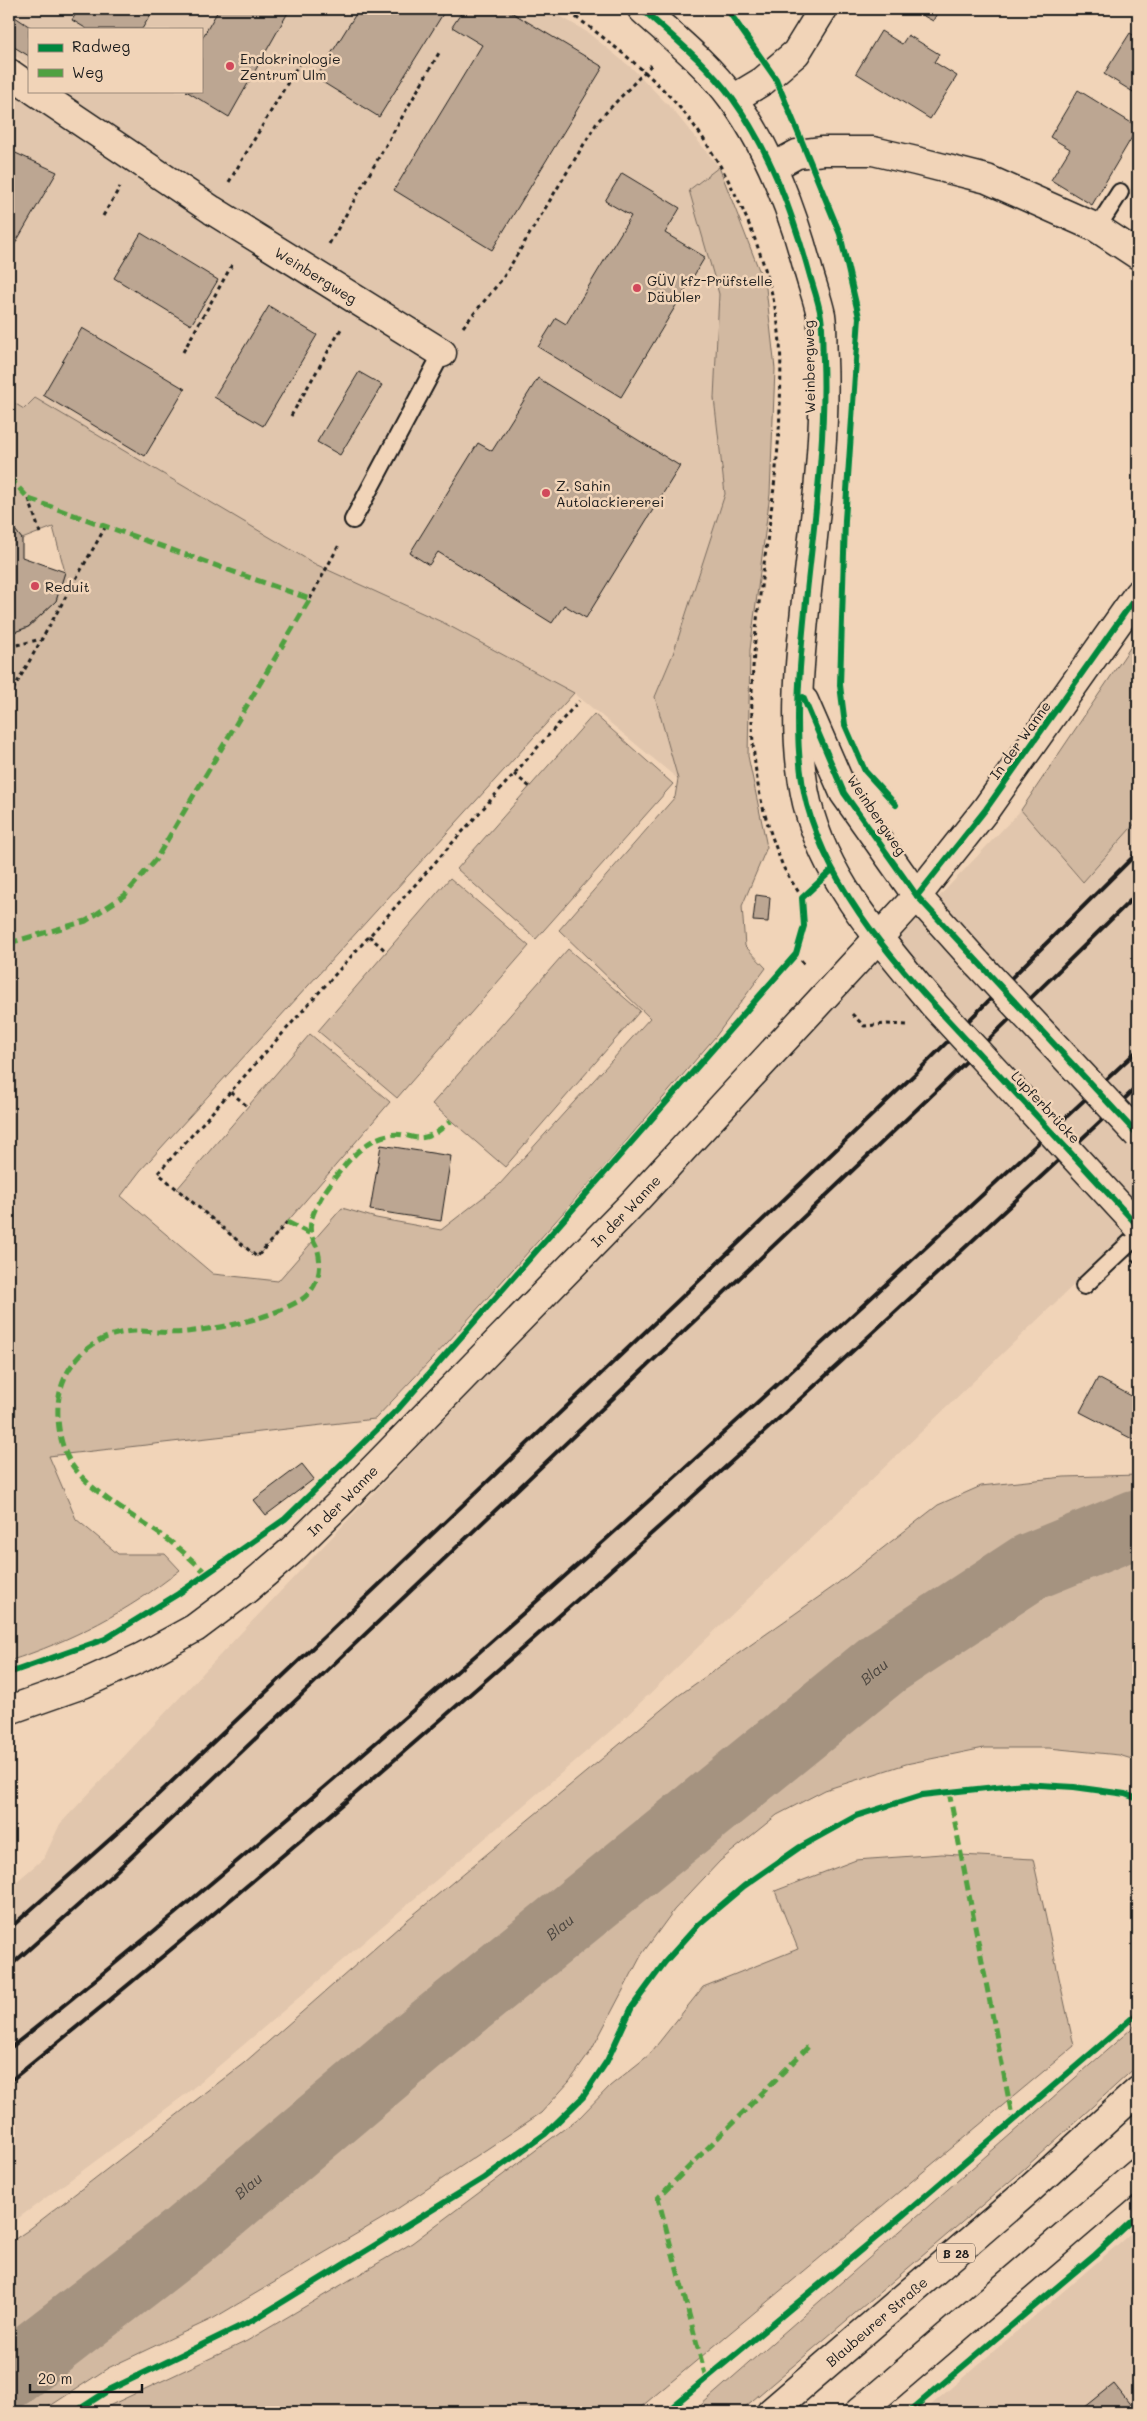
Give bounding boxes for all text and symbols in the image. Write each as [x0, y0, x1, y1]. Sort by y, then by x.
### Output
legend [28, 28, 202, 92]
text: Radweg [72, 36, 130, 56]
place label: Endokrinologie Zentrum Ulm [240, 49, 341, 84]
marker: Endokrinologie Zentrum Ulm [224, 60, 236, 72]
text: Weg [72, 62, 103, 82]
street label: Weinbergweg [272, 242, 361, 308]
place label: GÜV kfz-Prüfstelle Däubler [647, 271, 773, 306]
marker: GÜV kfz-Prüfstelle Däubler [631, 282, 643, 294]
street label: Weinbergweg [799, 320, 819, 414]
place label: Z. Sahin Autolackiererei [556, 476, 664, 511]
marker: Z. Sahin Autolackiererei [540, 487, 552, 499]
place label: Reduit [45, 577, 90, 596]
marker: Reduit [29, 580, 41, 592]
street label: In der Wanne [985, 697, 1055, 783]
street label: Weinbergweg [843, 771, 911, 859]
street label: Lupferbrücke [1007, 1067, 1085, 1147]
street label: In der Wanne [586, 1171, 664, 1251]
street label: In der Wanne [303, 1461, 382, 1540]
water label: Blau [856, 1654, 892, 1689]
water label: Blau [541, 1909, 578, 1944]
water label: Blau [230, 2168, 266, 2203]
road number: B 28 [937, 2244, 975, 2262]
street label: Blaubeurer Straße [821, 2272, 931, 2370]
scale bar [30, 2361, 142, 2393]
text: 20 m [38, 2368, 72, 2388]

